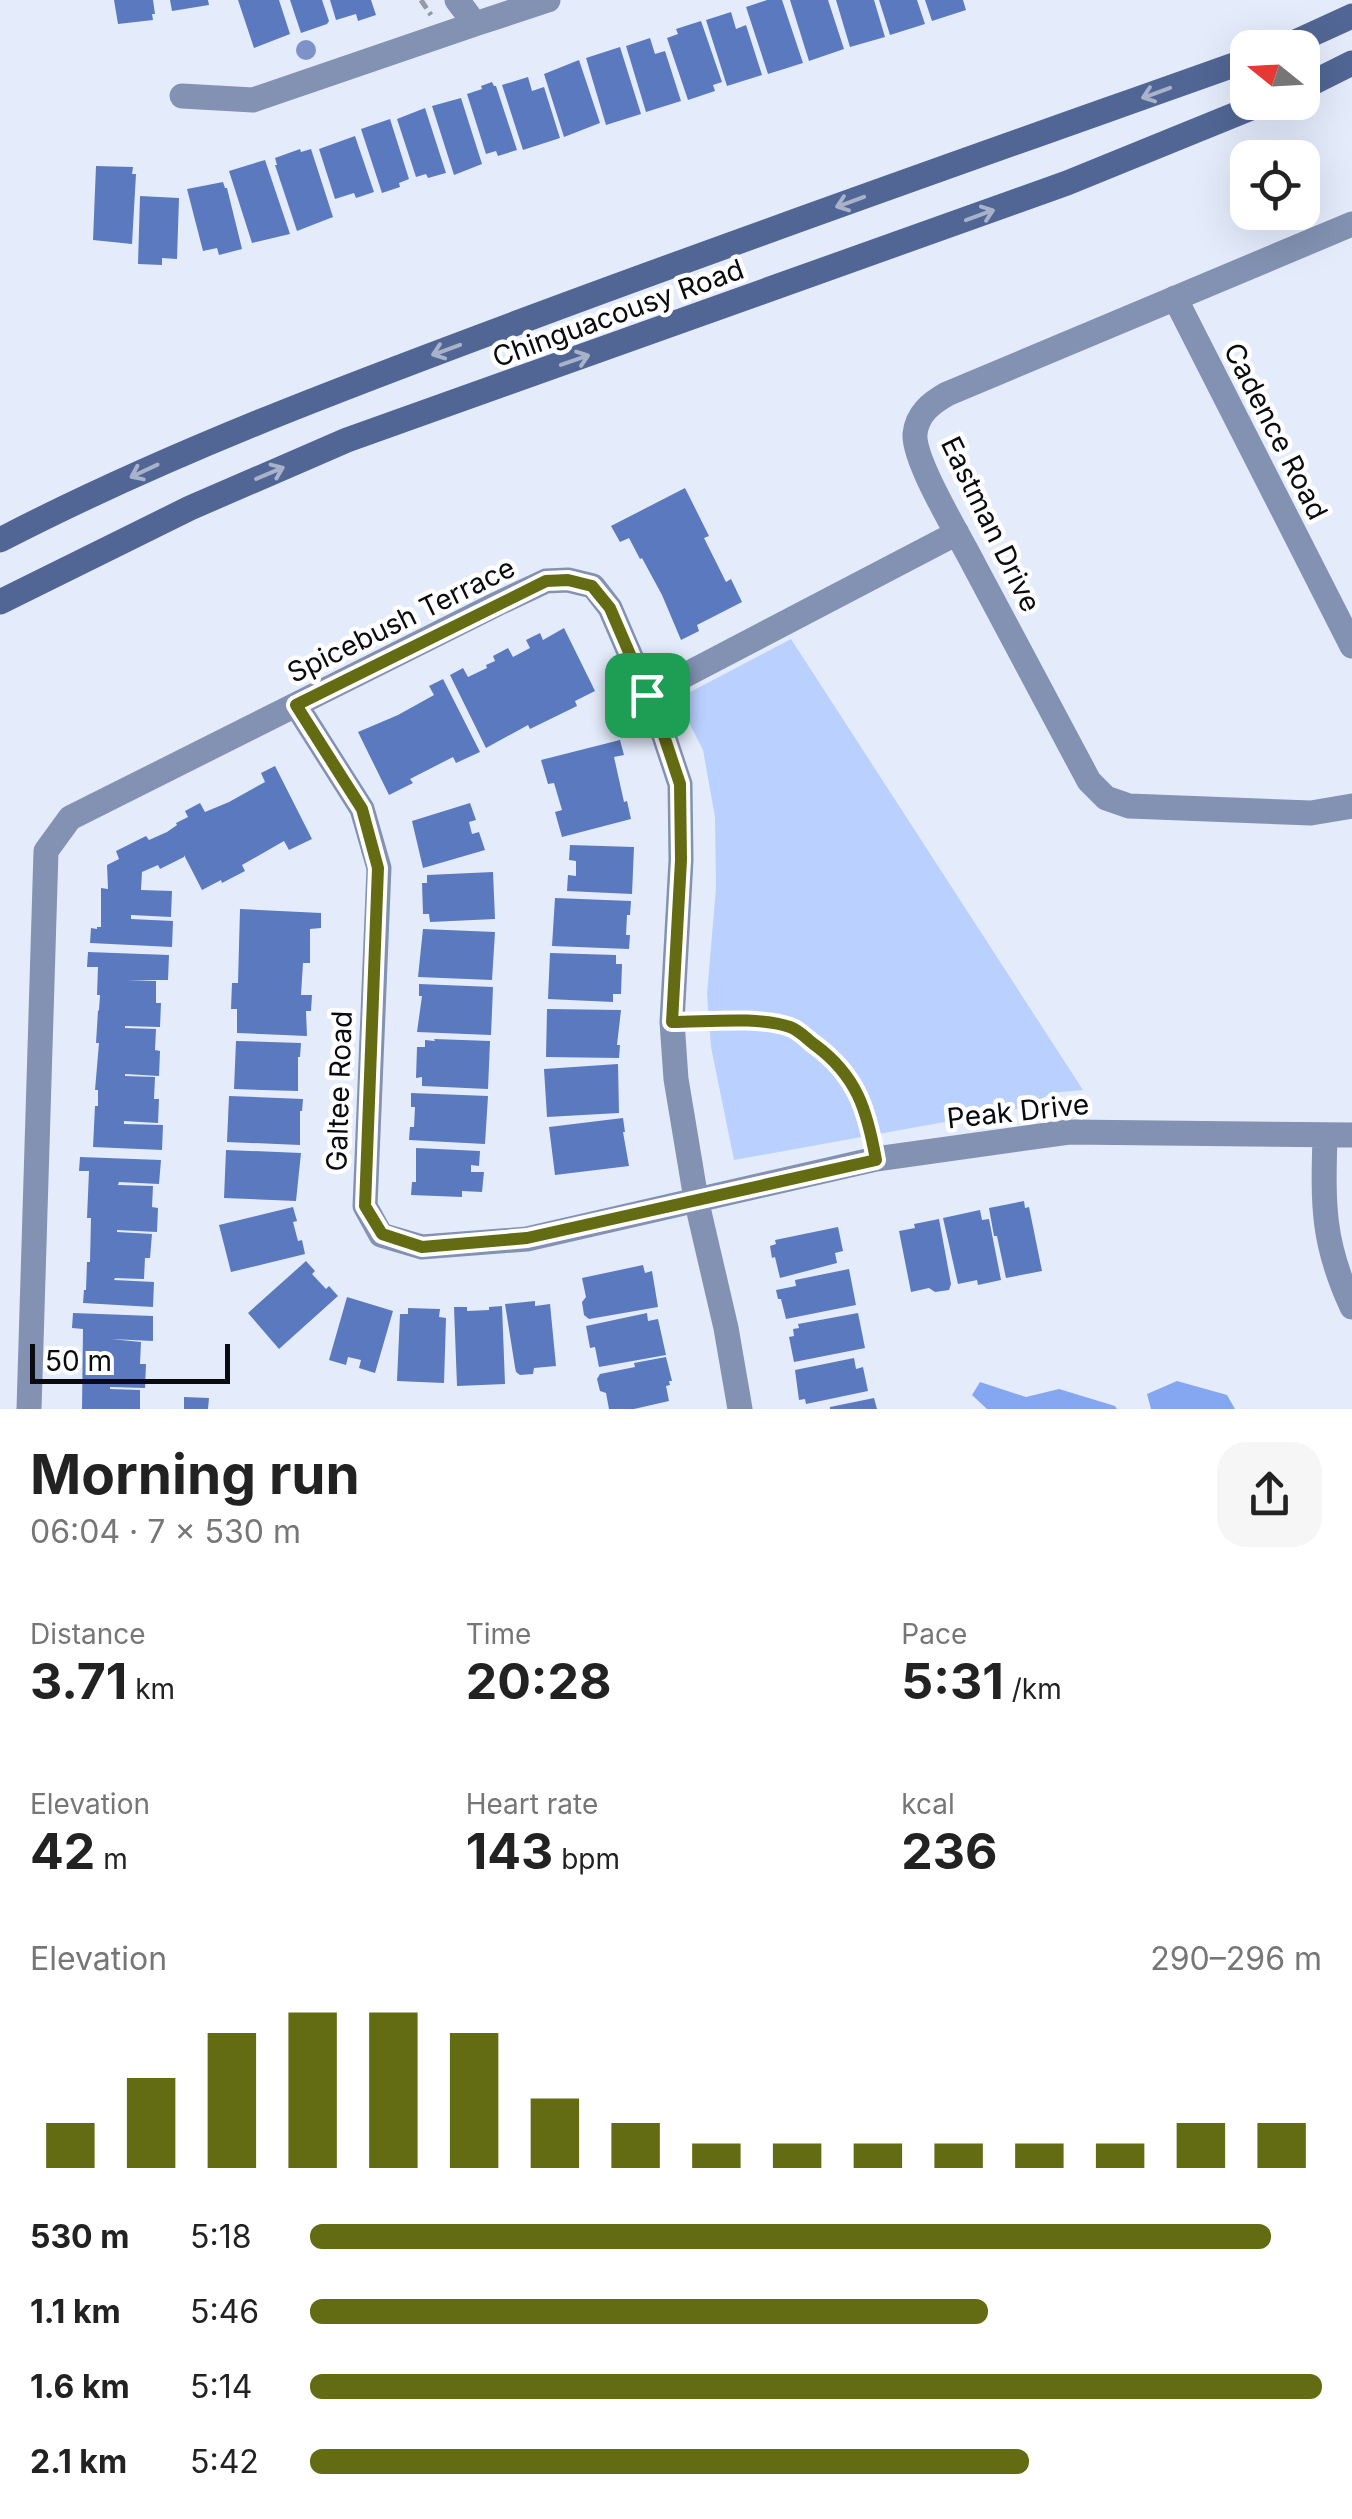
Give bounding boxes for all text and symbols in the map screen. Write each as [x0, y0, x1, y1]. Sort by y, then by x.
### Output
north arrow [1230, 30, 1320, 120]
map controls [1230, 30, 1320, 230]
one-way arrow [1141, 85, 1172, 103]
button: locate [1230, 140, 1320, 230]
one-way arrow [835, 194, 866, 212]
one-way arrow [963, 205, 994, 223]
street label: Chinguacousy Road [488, 252, 748, 374]
street label: Cadence Road [1217, 337, 1335, 525]
one-way arrow [431, 342, 462, 360]
one-way arrow [558, 350, 589, 368]
street label: Eastman Drive [934, 431, 1048, 617]
one-way arrow [130, 462, 160, 481]
one-way arrow [254, 463, 285, 481]
street label: Spicebush Terrace [282, 550, 520, 690]
pin [605, 653, 690, 738]
icon: arrive [620, 668, 675, 723]
street label: Galtee Road [319, 1010, 359, 1172]
street label: Peak Drive [945, 1087, 1091, 1135]
scale bar [30, 1339, 230, 1384]
text: 50 m [45, 1344, 112, 1378]
text: Morning run [30, 1441, 360, 1507]
button: share [1217, 1442, 1322, 1547]
text: 06:04 · 7 × 530 m [30, 1512, 301, 1551]
text: Distance [30, 1617, 146, 1651]
text: Time [466, 1617, 531, 1651]
text: Pace [901, 1617, 967, 1651]
text: 3.71 [30, 1651, 127, 1711]
text: 20:28 [466, 1651, 612, 1711]
text: 5:31 [901, 1651, 1004, 1711]
text: km [127, 1672, 175, 1706]
text: /km [1004, 1672, 1062, 1706]
text: Elevation [30, 1787, 150, 1821]
text: Heart rate [466, 1787, 598, 1821]
text: kcal [901, 1787, 955, 1821]
text: 42 [30, 1821, 95, 1881]
text: 143 [466, 1821, 553, 1881]
text: 236 [901, 1821, 998, 1881]
text: m [95, 1842, 128, 1876]
text: bpm [553, 1842, 620, 1876]
text: Elevation [30, 1939, 167, 1978]
text: 290–296 m [1150, 1939, 1322, 1978]
text: 530 m [30, 2217, 129, 2256]
text: 5:18 [190, 2217, 251, 2256]
text: 1.1 km [30, 2292, 121, 2331]
text: 5:46 [190, 2292, 259, 2331]
text: 1.6 km [30, 2367, 130, 2406]
text: 5:14 [190, 2367, 252, 2406]
text: 2.1 km [30, 2442, 127, 2481]
text: 5:42 [190, 2442, 259, 2481]

